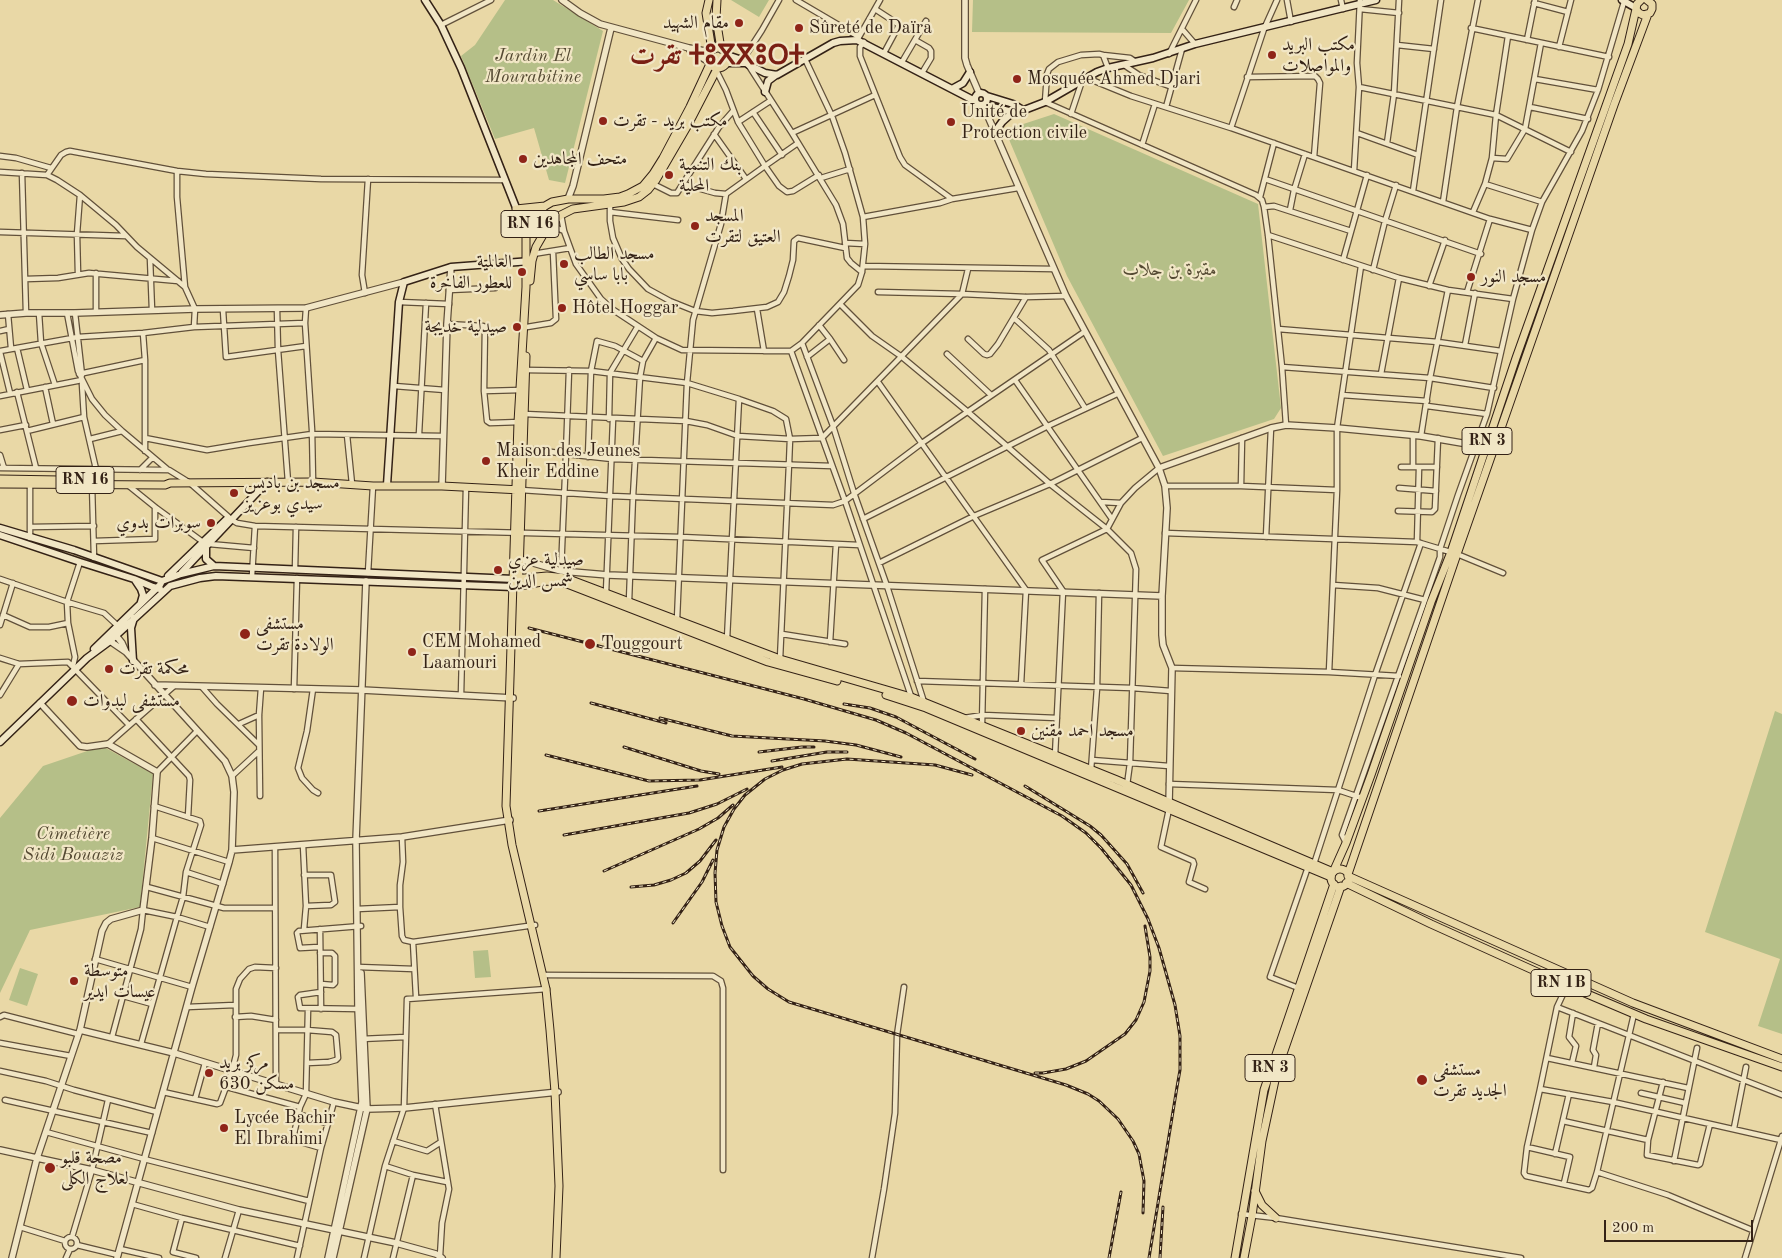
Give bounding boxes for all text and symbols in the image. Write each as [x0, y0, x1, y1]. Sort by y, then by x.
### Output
place label: مقام الشهيد [663, 12, 729, 34]
marker: مقام الشهيد [733, 17, 745, 29]
place label: Sûreté de Daïra [809, 17, 932, 39]
marker: Sûreté de Daïra [793, 22, 805, 34]
place label: مكتب البريد والمواصلات [1282, 34, 1355, 76]
district label: تقرت ⵜⵓⴳⴳⵓⵔⵜ [630, 40, 804, 74]
park label: Jardin El Mourabitine [485, 45, 581, 88]
marker: مكتب البريد والمواصلات [1266, 49, 1278, 61]
place label: Mosquée Ahmed Djari [1027, 68, 1201, 90]
marker: Mosquée Ahmed Djari [1011, 73, 1023, 85]
place label: Unité de Protection civile [961, 101, 1087, 144]
place label: مكتب بريد - تقرت [613, 110, 727, 132]
marker: مكتب بريد - تقرت [597, 115, 609, 127]
marker: Unité de Protection civile [945, 116, 957, 128]
place label: متحف المجاهدين [533, 148, 627, 170]
marker: متحف المجاهدين [517, 153, 529, 165]
place label: بنك التنمية المحلية [679, 154, 742, 196]
marker: بنك التنمية المحلية [663, 169, 675, 181]
place label: المسجد العتيق لتقرت [705, 205, 781, 248]
road number: RN 16 [501, 210, 559, 238]
marker: المسجد العتيق لتقرت [689, 220, 701, 232]
place label: مسجد الطالب بابا ساسي [574, 243, 654, 286]
place label: العالمية للعطور الفاخرة [430, 251, 512, 294]
marker: مسجد الطالب بابا ساسي [558, 258, 570, 270]
park label: مقبرة بن جلاب [1123, 259, 1217, 281]
marker: العالمية للعطور الفاخرة [516, 266, 528, 278]
place label: مسجد النور [1481, 266, 1546, 288]
marker: مسجد النور [1465, 271, 1477, 283]
place label: Hôtel Hoggar [572, 297, 678, 319]
marker: Hôtel Hoggar [556, 302, 568, 314]
place label: صيدلية خديجة [424, 316, 507, 338]
marker: صيدلية خديجة [511, 321, 523, 333]
road number: RN 3 [1462, 428, 1512, 454]
place label: Maison des Jeunes Kheir Eddine [496, 440, 640, 482]
marker: Maison des Jeunes Kheir Eddine [480, 455, 492, 467]
road number: RN 16 [56, 466, 114, 494]
place label: مسجد بن باديس سيدي بوعزيز [244, 472, 340, 514]
marker: مسجد بن باديس سيدي بوعزيز [228, 487, 240, 499]
place label: سوبرات بدوي [116, 512, 201, 534]
marker: سوبرات بدوي [205, 517, 217, 529]
place label: صيدلية عزي شمس الدين [508, 549, 584, 592]
marker: صيدلية عزي شمس الدين [492, 564, 504, 576]
place label: مستشفى الولادة تقرت [256, 613, 334, 656]
marker: مستشفى الولادة تقرت [238, 627, 252, 641]
place label: CEM Mohamed Laamouri [422, 631, 541, 674]
place label: Touggourt [601, 633, 683, 655]
marker: Touggourt [583, 637, 597, 651]
marker: CEM Mohamed Laamouri [406, 646, 418, 658]
place label: محكمة تقرت [119, 658, 189, 680]
marker: محكمة تقرت [103, 663, 115, 675]
place label: مستشفى لبدوات [83, 690, 180, 712]
marker: مستشفى لبدوات [65, 694, 79, 708]
place label: مسجد احمد مقنين [1031, 720, 1134, 742]
marker: مسجد احمد مقنين [1015, 725, 1027, 737]
park label: Cimetière Sidi Bouaziz [23, 823, 123, 866]
place label: متوسطة عيسات ايدير [84, 960, 156, 1002]
road number: RN 1B [1531, 970, 1591, 996]
marker: متوسطة عيسات ايدير [68, 975, 80, 987]
place label: مركز بريد 630 مسكن [219, 1052, 294, 1094]
road number: RN 3 [1245, 1054, 1295, 1082]
place label: مستشفى الجديد تقرت [1433, 1059, 1507, 1102]
marker: مركز بريد 630 مسكن [203, 1067, 215, 1079]
marker: مستشفى الجديد تقرت [1415, 1073, 1429, 1087]
place label: Lycée Bachir El Ibrahimi [234, 1107, 335, 1150]
marker: Lycée Bachir El Ibrahimi [218, 1122, 230, 1134]
place label: مصحة قلبو لعلاج الكلى [61, 1147, 129, 1190]
marker: مصحة قلبو لعلاج الكلى [43, 1161, 57, 1175]
scale bar [1607, 1210, 1756, 1242]
text: 200 m [1612, 1221, 1654, 1236]

